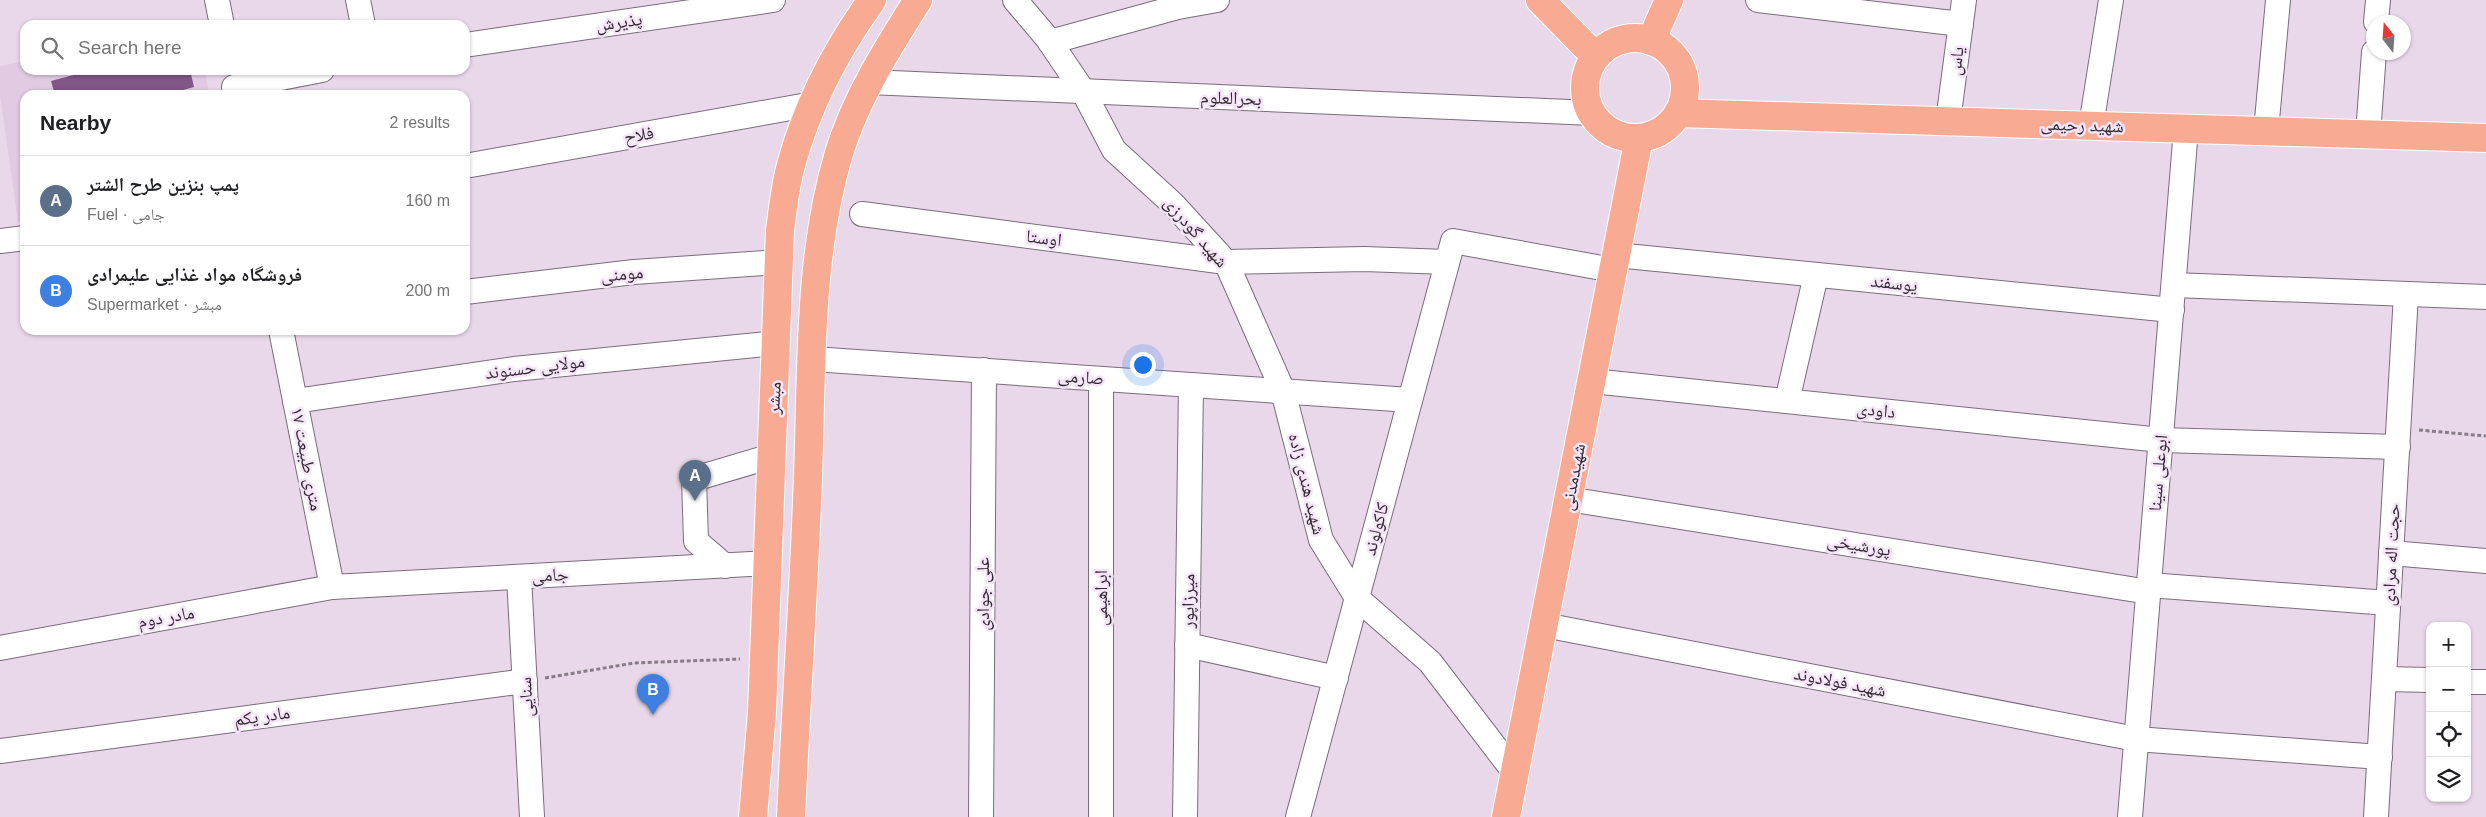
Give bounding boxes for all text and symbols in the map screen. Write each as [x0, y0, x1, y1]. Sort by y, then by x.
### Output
street label: پذیرش [595, 9, 644, 36]
north arrow [2366, 15, 2411, 60]
search box [20, 20, 470, 75]
icon: search [38, 34, 66, 62]
text: Search here [78, 37, 182, 58]
street label: یاس [1944, 45, 1969, 77]
street label: بحرالعلوم [1200, 87, 1262, 111]
text: Nearby [40, 111, 111, 134]
text: 2 results [390, 114, 450, 131]
street label: شهید رحیمی [2040, 114, 2124, 137]
street label: فلاح [622, 123, 656, 149]
text: پمپ بنزین طرح الشتر [87, 174, 239, 195]
text: A [50, 192, 62, 209]
text: 160 m [406, 192, 450, 209]
street label: شهید گودرزی [1159, 193, 1232, 272]
text: Fuel · جامی [87, 206, 165, 223]
street label: اوستا [1025, 226, 1063, 250]
street label: مومنی [600, 262, 644, 287]
text: فروشگاه مواد غذایی علیمرادی [87, 264, 302, 285]
street label: یوسفند [1869, 271, 1919, 296]
text: B [50, 282, 62, 299]
text: 200 m [406, 282, 450, 299]
text: Supermarket · مبشر [87, 296, 222, 313]
street label: مولایی حسنوند [484, 351, 586, 384]
your location [1130, 352, 1156, 378]
street label: صارمی [1057, 365, 1105, 390]
street label: مبشر [763, 381, 785, 416]
street label: داودی [1856, 398, 1896, 423]
street label: ۱۷ متری طبیعت [286, 406, 327, 513]
street label: شهید هندی زاده [1284, 431, 1329, 537]
street label: ابوعلی سینا [2145, 434, 2172, 512]
street label: شهیدمدنی [1557, 442, 1590, 512]
pin: A [679, 460, 711, 501]
street label: کاکولوند [1359, 500, 1393, 557]
street label: حجت اله مرادی [2378, 503, 2405, 607]
street label: پورشیخی [1826, 530, 1892, 561]
street label: علی جوادی [973, 557, 994, 631]
street label: جامی [531, 564, 569, 587]
street label: ابراهیمی [1091, 570, 1112, 626]
street label: میرزاپور [1178, 573, 1200, 630]
street label: مادر دوم [136, 602, 196, 634]
map controls [2426, 622, 2471, 802]
button: + [2426, 622, 2471, 667]
street label: شهید فولادوند [1792, 663, 1888, 701]
button: − [2426, 667, 2471, 712]
pin: B [637, 674, 669, 715]
street label: سنایی [515, 676, 538, 718]
street label: مادر یکم [233, 702, 291, 732]
button: locate [2426, 712, 2471, 757]
button: layers [2426, 757, 2471, 802]

